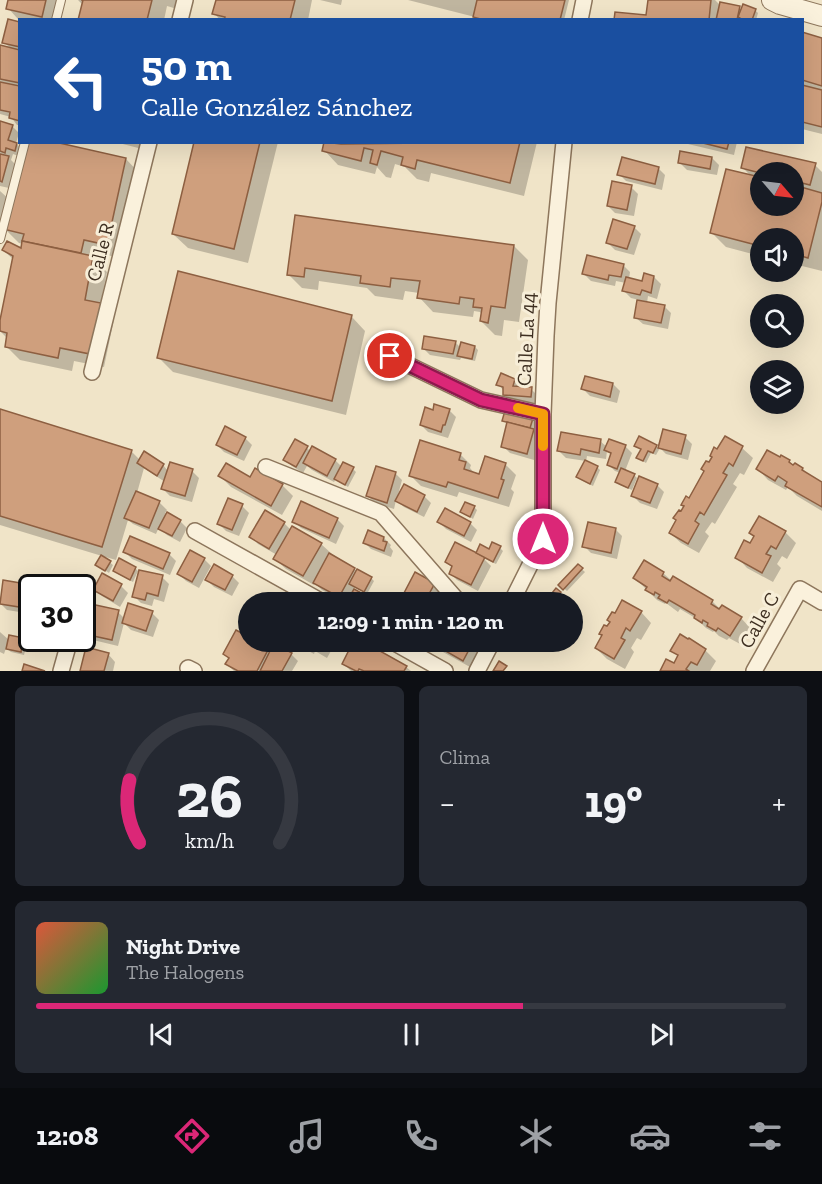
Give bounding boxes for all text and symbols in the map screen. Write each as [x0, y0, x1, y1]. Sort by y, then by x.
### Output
text: 50 m [141, 40, 232, 91]
icon: left [42, 42, 120, 120]
text: Calle González Sánchez [141, 91, 412, 123]
north arrow [750, 162, 804, 216]
map controls [750, 162, 804, 414]
street label: Calle R [81, 220, 119, 284]
button: sound [750, 228, 804, 282]
street label: Calle La 44 [512, 291, 540, 386]
button: search [750, 294, 804, 348]
pin [364, 330, 415, 381]
icon: arrive [373, 339, 406, 372]
button: layers [750, 360, 804, 414]
position arrow [511, 507, 575, 571]
speed limit sign: 30 [18, 574, 96, 652]
street label: Calle C [734, 588, 784, 652]
text: 12:09 · 1 min · 120 m [318, 608, 503, 635]
text: Clima [440, 745, 490, 769]
text: 26 [176, 758, 243, 833]
text: 19° [584, 775, 643, 829]
text: − [440, 783, 455, 822]
text: + [772, 783, 786, 822]
text: km/h [185, 828, 234, 853]
text: Night Drive [126, 933, 240, 960]
text: The Halogens [126, 960, 244, 984]
icon: previous [145, 1018, 178, 1051]
icon: pause [395, 1018, 428, 1051]
icon: next [645, 1018, 678, 1051]
icon: directions [171, 1115, 213, 1157]
icon: music [286, 1115, 328, 1157]
icon: phone [400, 1115, 442, 1157]
icon: climate [515, 1115, 557, 1157]
icon: car [629, 1115, 671, 1157]
icon: filters [744, 1115, 786, 1157]
text: 12:08 [36, 1120, 98, 1152]

